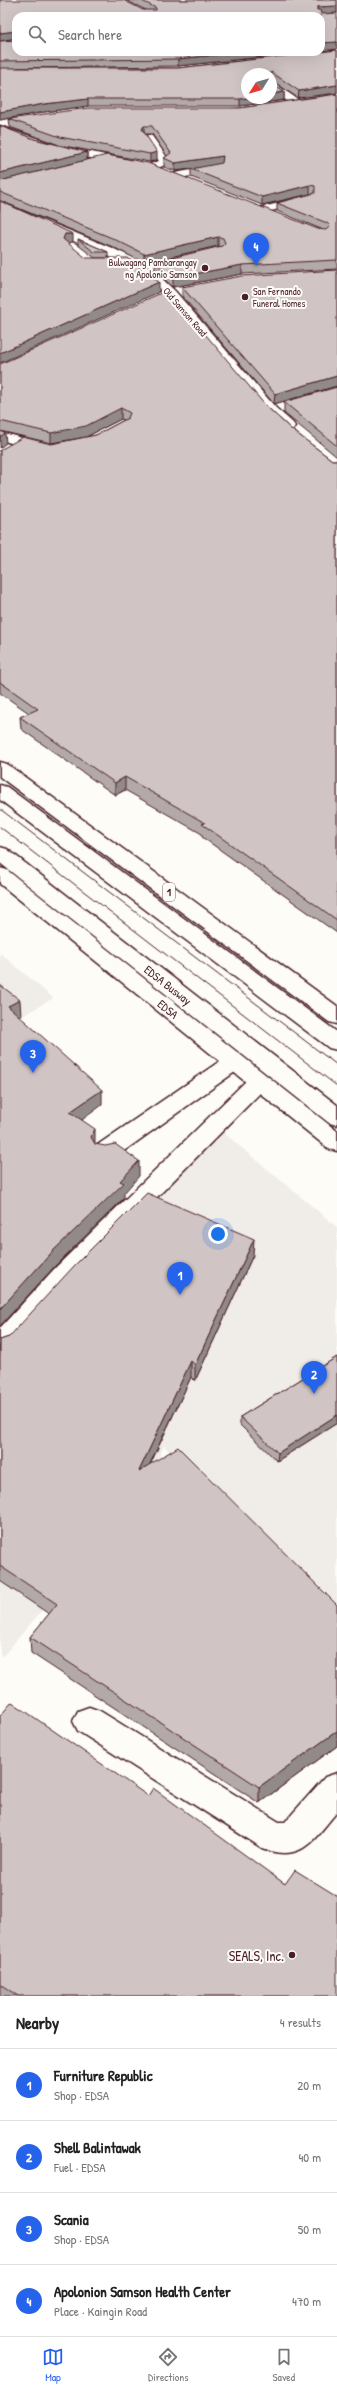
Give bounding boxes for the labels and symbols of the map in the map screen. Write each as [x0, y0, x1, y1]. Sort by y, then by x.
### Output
north arrow [241, 68, 277, 104]
pin: 4 [243, 233, 269, 266]
place label: Bulwagang Pambarangay ng Apolonio Samson [109, 256, 197, 281]
marker: Bulwagang Pambarangay ng Apolonio Samson [200, 263, 210, 273]
street label: Old Samson Road [160, 285, 210, 339]
place label: San Fernando Funeral Homes [252, 285, 305, 310]
marker: San Fernando Funeral Homes [240, 292, 250, 302]
road number: 1 [163, 883, 175, 901]
street label: EDSA Busway [142, 962, 194, 1008]
street label: EDSA [155, 996, 181, 1022]
pin: 3 [20, 1040, 46, 1073]
your location [208, 1224, 228, 1244]
pin: 1 [167, 1262, 193, 1295]
pin: 2 [301, 1361, 327, 1394]
place label: SEALS, Inc. [229, 1946, 284, 1965]
marker: SEALS, Inc. [287, 1950, 297, 1960]

